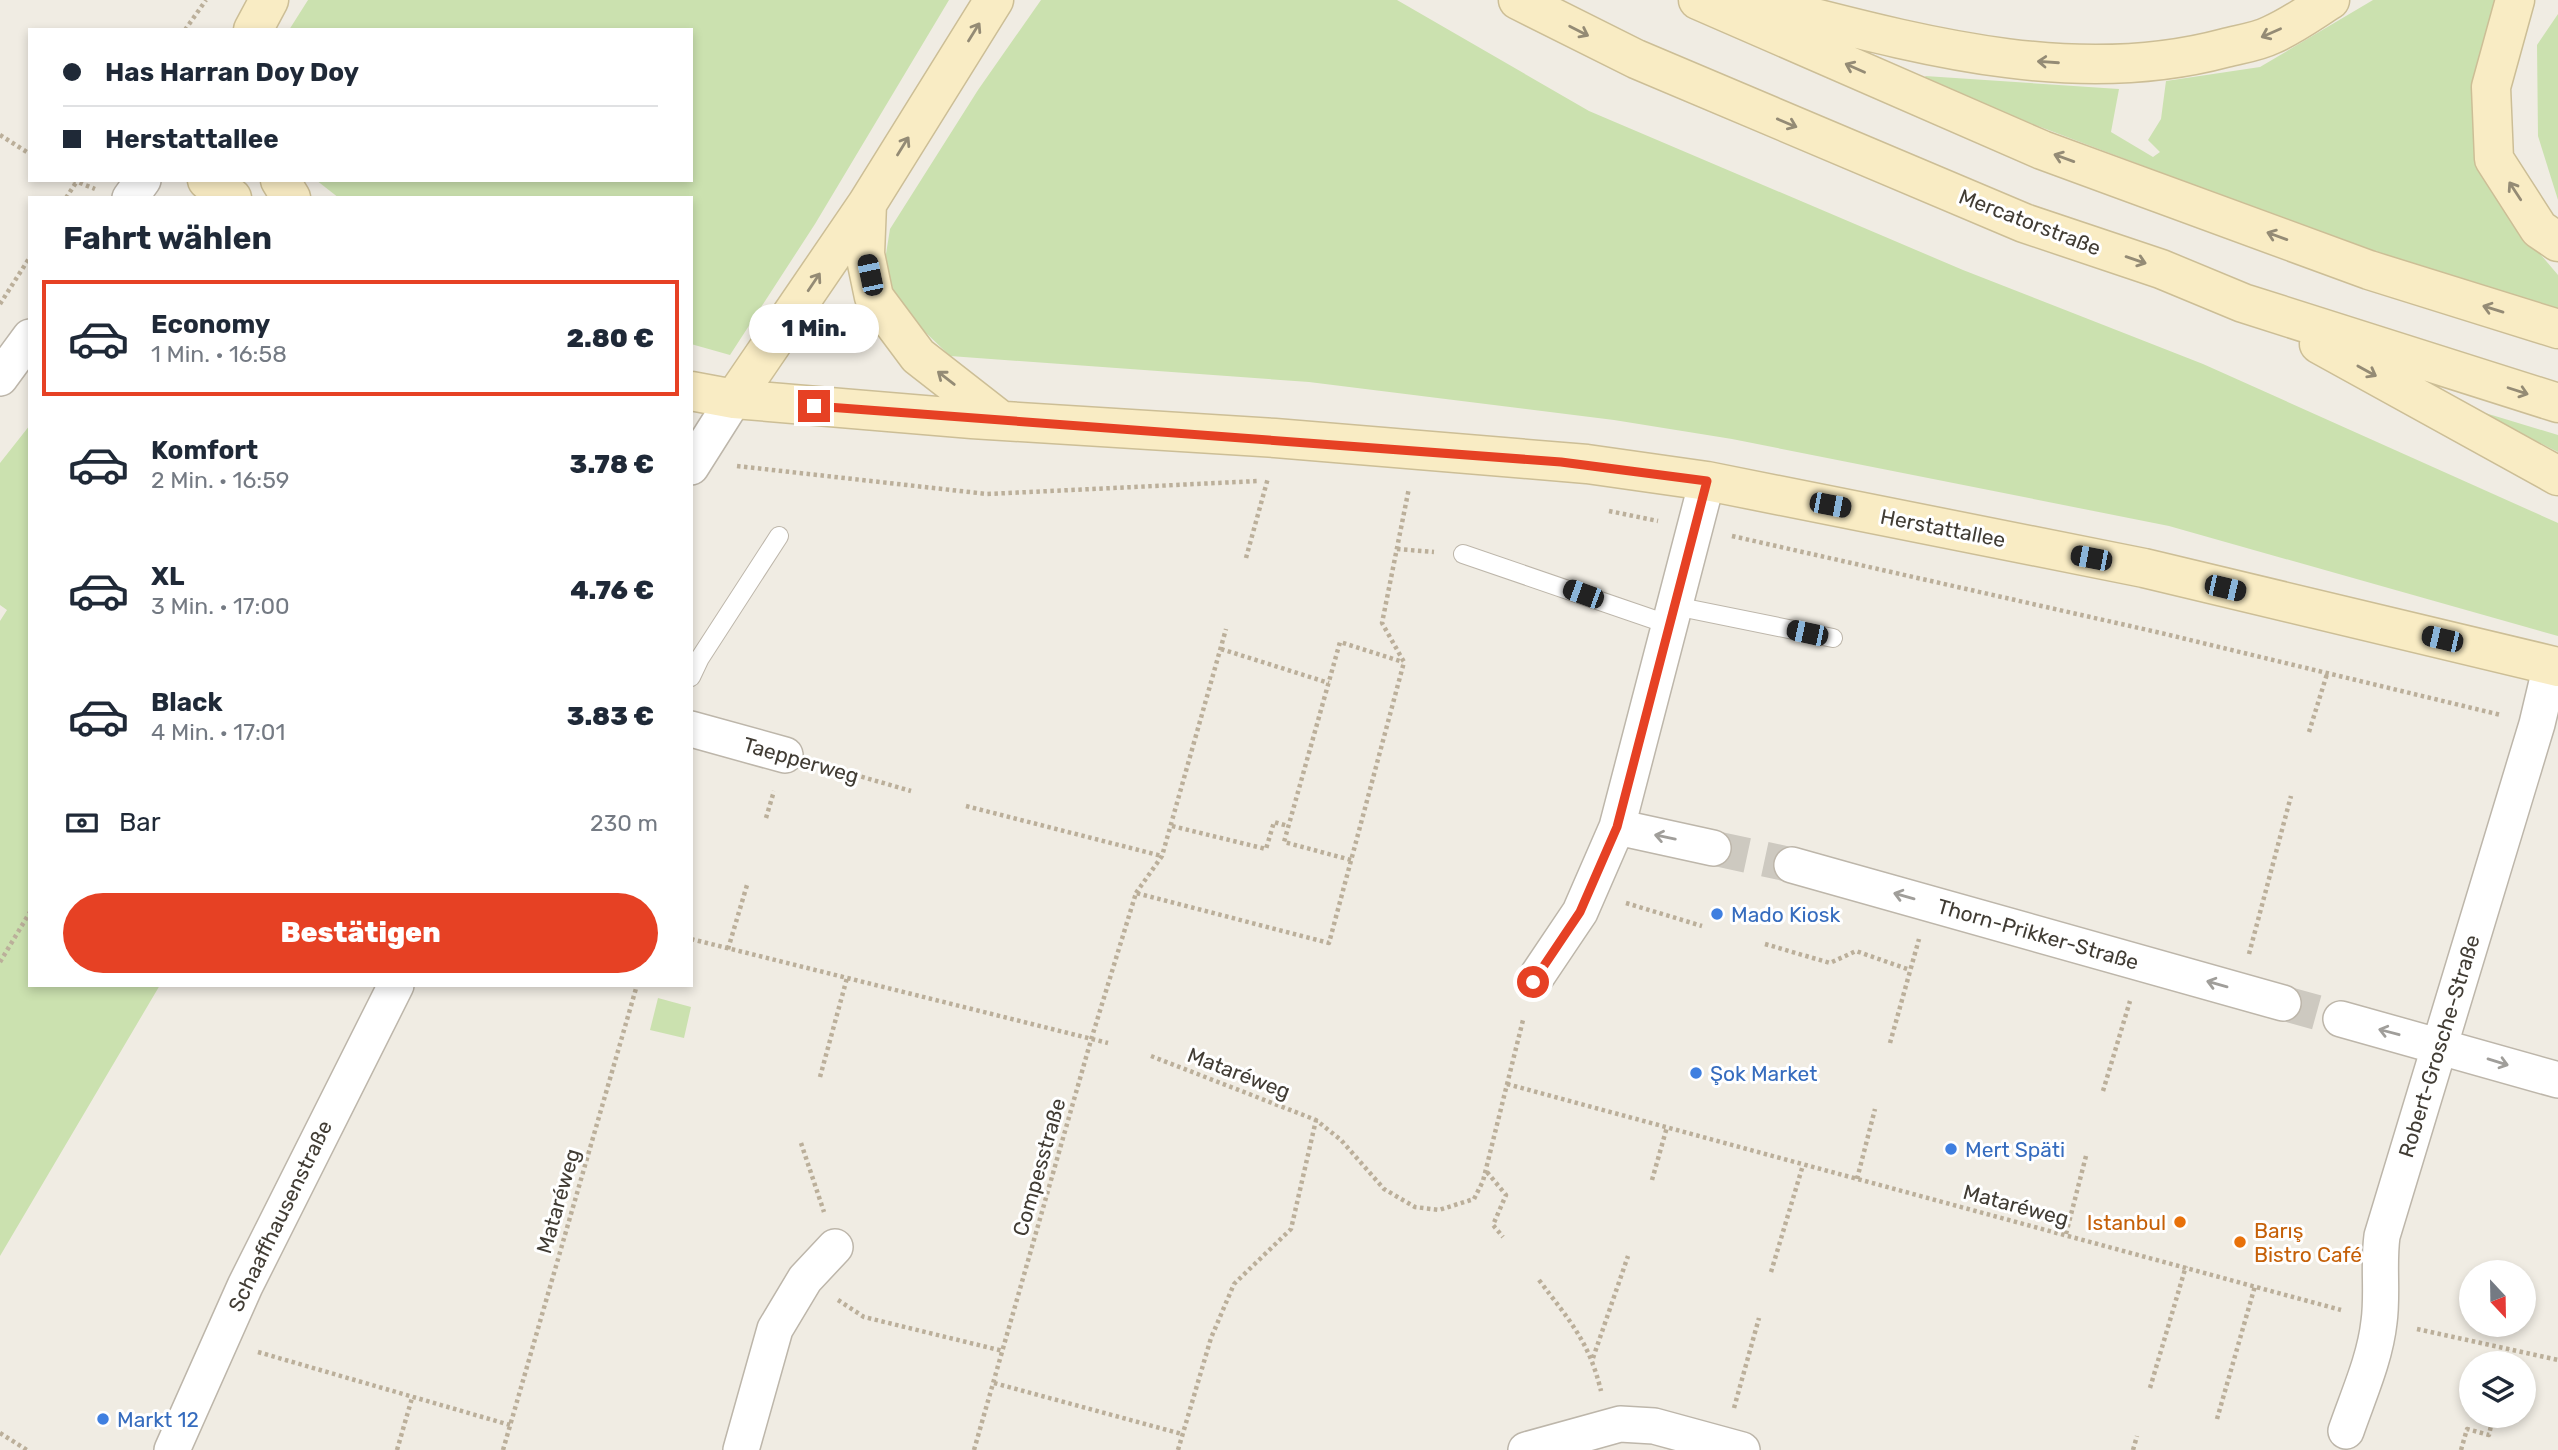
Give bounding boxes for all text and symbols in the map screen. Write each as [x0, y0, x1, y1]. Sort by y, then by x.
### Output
one-way arrow [968, 22, 982, 42]
one-way arrow [1568, 24, 1589, 38]
one-way arrow [2261, 27, 2282, 40]
one-way arrow [2037, 55, 2060, 68]
text: Has Harran Doy Doy [105, 57, 359, 88]
one-way arrow [1844, 61, 1866, 74]
one-way arrow [1776, 117, 1798, 130]
text: Herstattallee [105, 124, 279, 155]
one-way arrow [897, 136, 911, 156]
one-way arrow [2053, 151, 2075, 163]
one-way arrow [2508, 181, 2522, 201]
street label: Mercatorstraße [1956, 183, 2104, 261]
text: Fahrt wählen [63, 219, 272, 257]
one-way arrow [2267, 229, 2289, 242]
car [856, 252, 885, 298]
one-way arrow [2124, 255, 2146, 267]
one-way arrow [807, 273, 821, 292]
one-way arrow [2482, 302, 2504, 315]
callout: 1 Min. [749, 304, 879, 354]
icon: car [67, 307, 130, 370]
text: Economy [151, 309, 270, 340]
text: 1 Min. [781, 314, 847, 342]
text: 2.80 € [566, 323, 654, 354]
text: 1 Min. · 16:58 [151, 340, 287, 368]
one-way arrow [2357, 364, 2377, 378]
one-way arrow [937, 370, 955, 385]
one-way arrow [2507, 385, 2529, 398]
route end [798, 390, 830, 422]
icon: car [67, 433, 130, 496]
text: Komfort [151, 435, 258, 466]
text: 3.78 € [570, 449, 654, 480]
text: 2 Min. · 16:59 [151, 466, 289, 494]
car [1808, 491, 1853, 519]
street label: Herstattallee [1878, 504, 2008, 552]
car [2069, 544, 2114, 572]
icon: car [67, 559, 130, 622]
text: XL [151, 561, 184, 592]
car [2203, 573, 2248, 603]
text: 4.76 € [570, 575, 654, 606]
car [1560, 577, 1607, 611]
text: 3 Min. · 17:00 [151, 592, 290, 620]
car [1785, 618, 1830, 648]
car [2420, 624, 2465, 654]
icon: car [67, 685, 130, 748]
text: Black [151, 687, 223, 718]
text: 3.83 € [567, 701, 654, 732]
text: 4 Min. · 17:01 [151, 718, 285, 746]
street label: Taepperweg [740, 732, 862, 788]
icon: cash [63, 804, 101, 842]
text: Bar [119, 807, 161, 838]
text: 230 m [590, 809, 658, 837]
one-way arrow [1654, 830, 1677, 844]
one-way arrow [1893, 889, 1915, 902]
button: Bestätigen [63, 893, 658, 973]
street label: Thorn-Prikker-Straße [1934, 893, 2142, 975]
place label: Mado Kiosk [1731, 902, 1840, 927]
marker: Mado Kiosk [1709, 906, 1725, 922]
street label: Robert-Grosche-Straße [2393, 932, 2485, 1160]
route start [1517, 966, 1549, 998]
one-way arrow [2206, 977, 2228, 990]
one-way arrow [2379, 1024, 2401, 1037]
street label: Mataréweg [1184, 1042, 1294, 1104]
one-way arrow [2487, 1057, 2509, 1070]
place label: Şok Market [1710, 1061, 1817, 1086]
marker: Şok Market [1688, 1065, 1704, 1081]
street label: Compesstraße [1007, 1095, 1071, 1239]
street label: Schaaffhausenstraße [223, 1116, 337, 1316]
place label: Mert Späti [1965, 1137, 2065, 1162]
marker: Mert Späti [1943, 1141, 1959, 1157]
street label: Mataréweg [531, 1146, 585, 1256]
street label: Mataréweg [1961, 1179, 2071, 1231]
place label: Istanbul [2087, 1210, 2166, 1235]
marker: Istanbul [2172, 1214, 2188, 1230]
place label: Barış Bistro Café [2254, 1218, 2362, 1267]
marker: Barış Bistro Café [2232, 1234, 2248, 1250]
north arrow [2459, 1260, 2536, 1337]
map controls [2459, 1260, 2536, 1428]
button: layers [2459, 1351, 2536, 1428]
place label: Markt 12 [117, 1407, 199, 1432]
marker: Markt 12 [95, 1411, 111, 1427]

